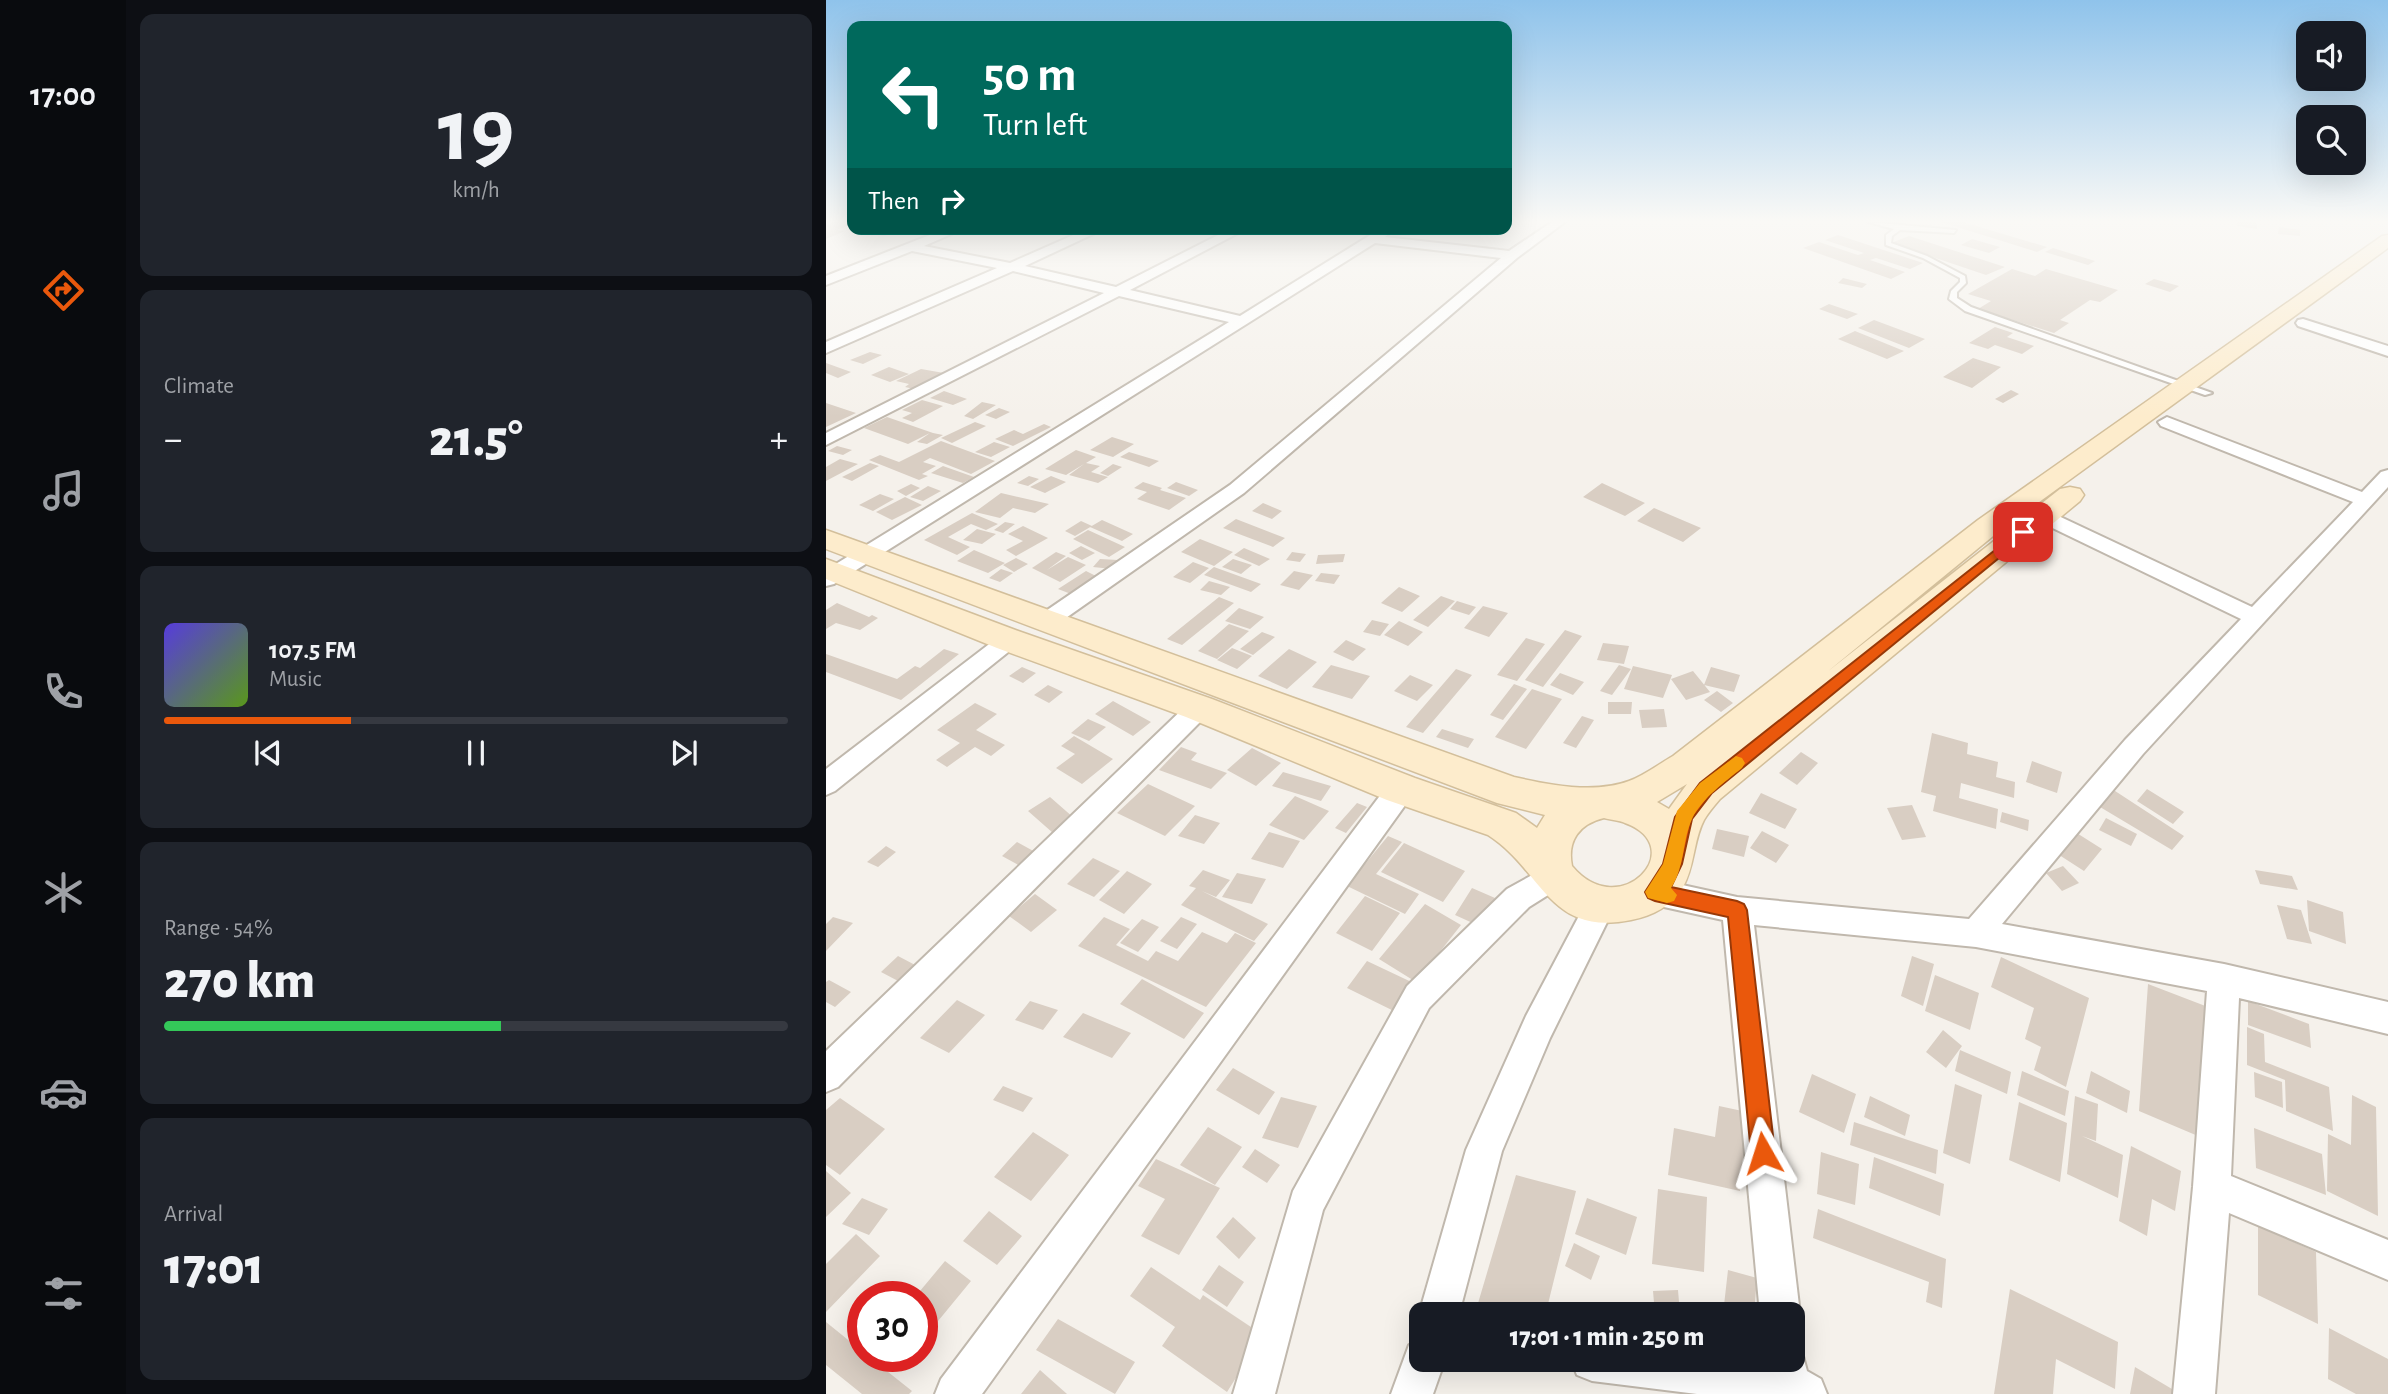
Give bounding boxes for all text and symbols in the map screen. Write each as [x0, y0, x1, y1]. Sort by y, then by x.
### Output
map controls [2296, 21, 2366, 175]
button: sound [2296, 21, 2366, 91]
icon: left [868, 49, 959, 140]
text: 50 m [983, 51, 1077, 100]
text: 17:00 [30, 79, 96, 111]
text: 19 [438, 86, 514, 177]
button: search [2296, 105, 2366, 175]
text: Turn left [983, 109, 1087, 141]
text: km/h [452, 179, 500, 202]
icon: right [933, 182, 971, 220]
text: Then [868, 188, 919, 214]
icon: directions [39, 266, 88, 315]
text: Climate [164, 375, 234, 398]
text: 21.5° [429, 413, 523, 465]
text: − [164, 421, 182, 459]
text: + [770, 421, 788, 459]
icon: music [39, 466, 88, 515]
pin [1993, 502, 2053, 562]
icon: arrive [2004, 513, 2042, 551]
text: 107.5 FM [269, 637, 357, 663]
icon: phone [39, 667, 88, 716]
text: Music [269, 668, 321, 691]
icon: previous [249, 734, 287, 772]
icon: pause [457, 734, 495, 772]
icon: next [665, 734, 703, 772]
icon: climate [39, 868, 88, 917]
text: Range · 54% [164, 917, 273, 940]
text: 270 km [164, 955, 315, 1007]
icon: car [39, 1068, 88, 1117]
position arrow [1726, 1116, 1800, 1190]
text: Arrival [164, 1203, 223, 1226]
text: 17:01 [164, 1241, 264, 1293]
icon: filters [39, 1269, 88, 1318]
speed limit sign: 30 [847, 1281, 938, 1372]
text: 17:01 · 1 min · 250 m [1510, 1324, 1704, 1350]

